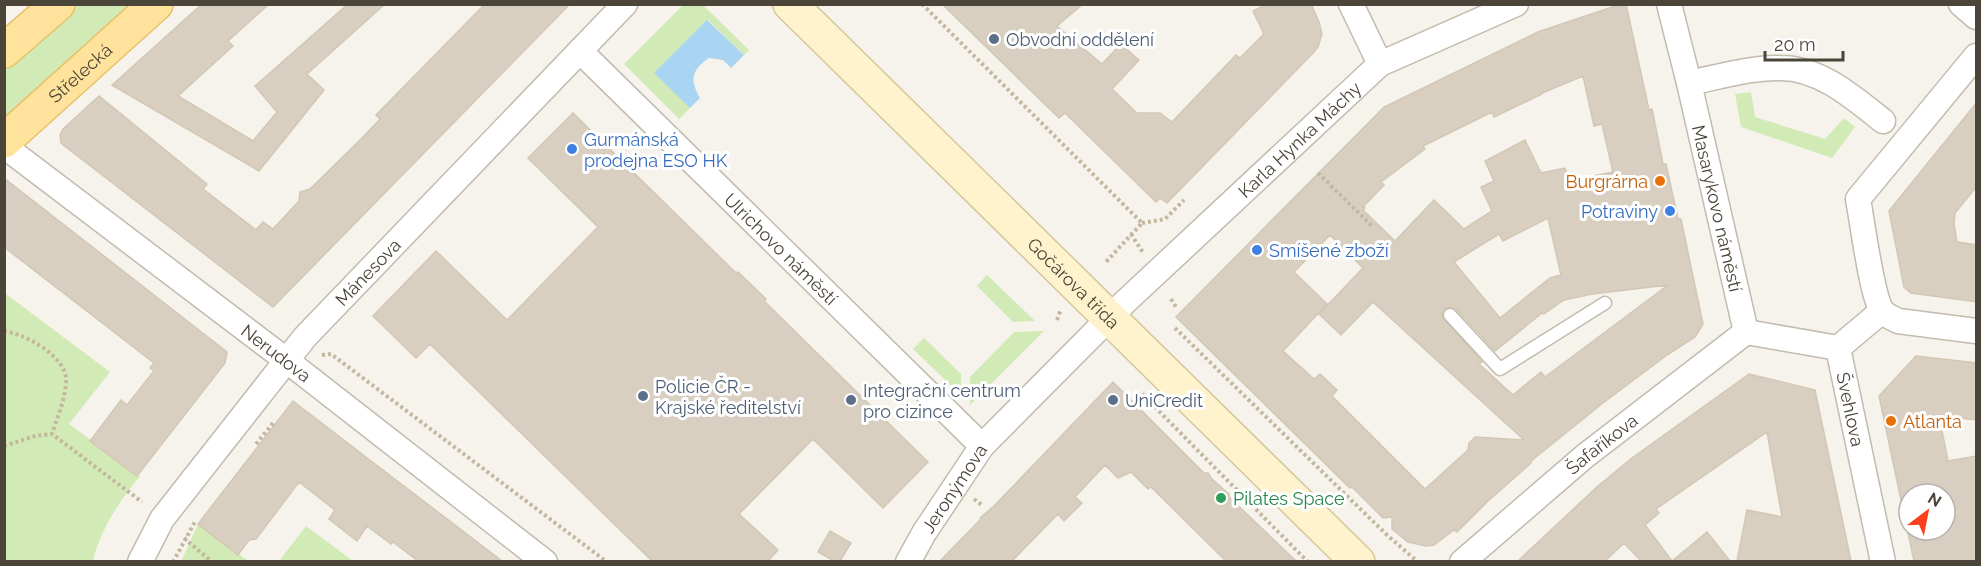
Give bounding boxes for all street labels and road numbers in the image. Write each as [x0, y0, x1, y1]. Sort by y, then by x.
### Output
street label: Střelecká [44, 39, 116, 107]
street label: Karla Hynka Máchy [1234, 77, 1365, 202]
street label: Masarykovo náměstí [1688, 123, 1747, 294]
street label: Ulrichovo náměstí [720, 189, 842, 309]
street label: Gočárova třída [1023, 233, 1124, 333]
street label: Mánesova [331, 234, 405, 310]
street label: Nerudova [237, 320, 315, 386]
street label: Švehlova [1833, 370, 1869, 448]
street label: Šafaříkova [1561, 409, 1642, 478]
street label: Jeronýmova [917, 440, 991, 536]

